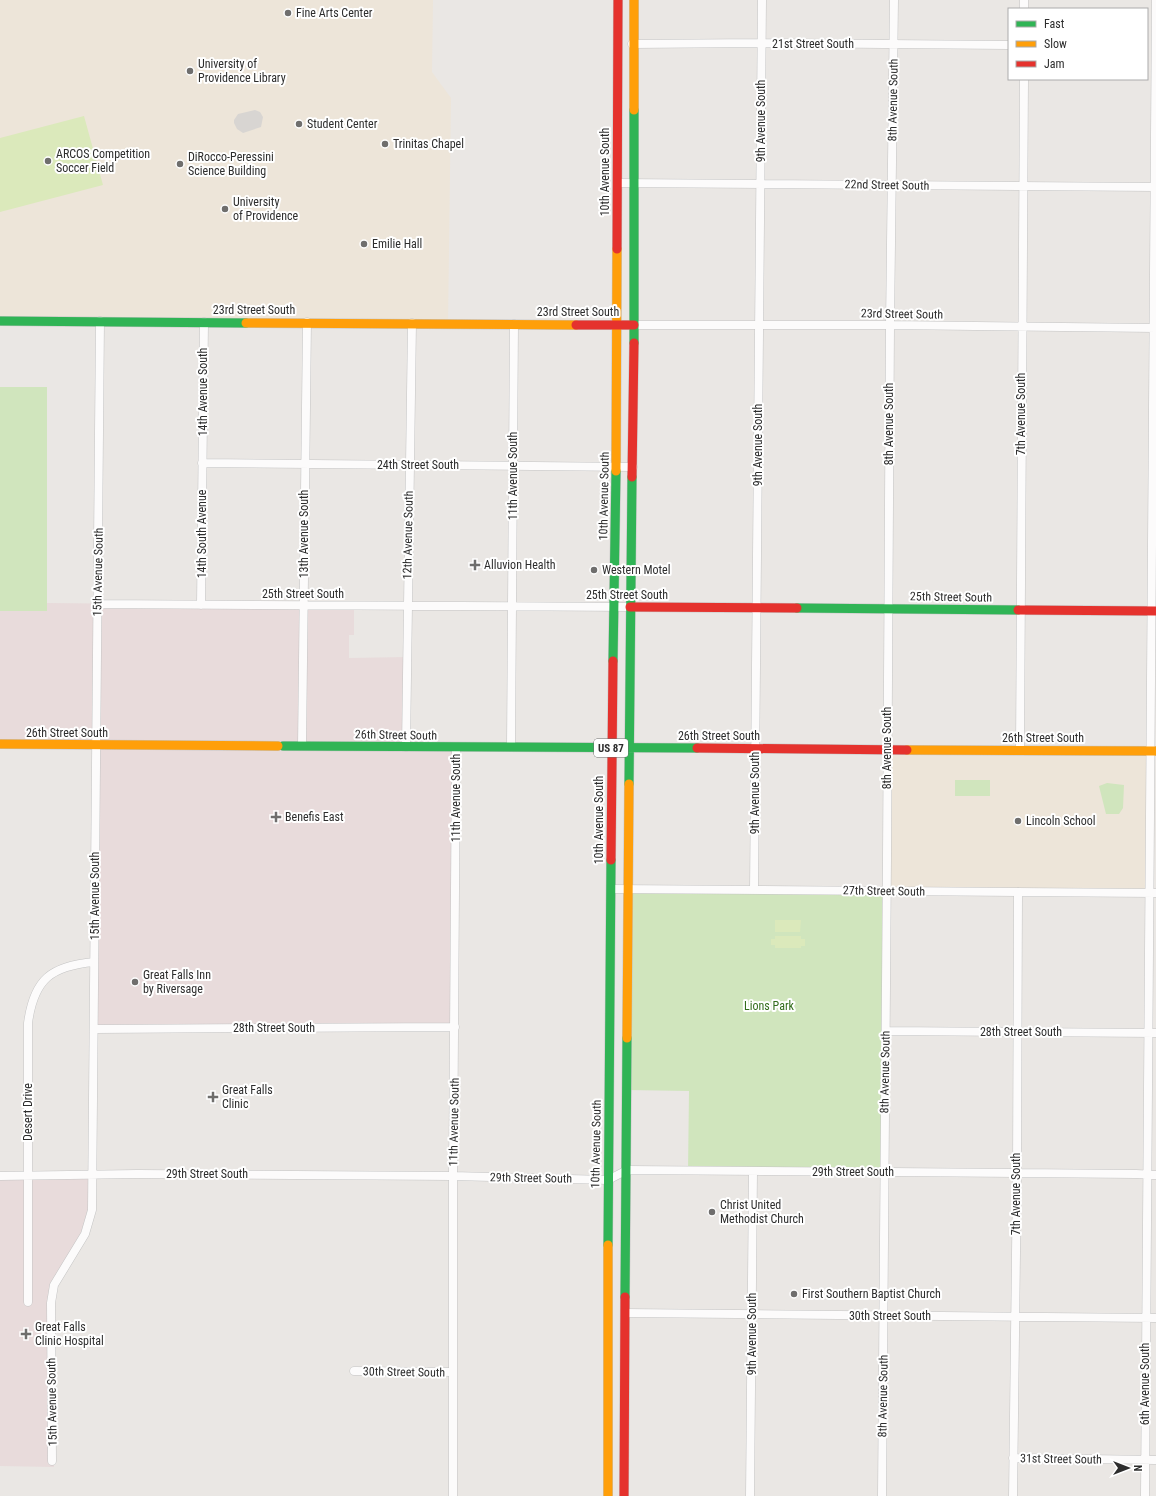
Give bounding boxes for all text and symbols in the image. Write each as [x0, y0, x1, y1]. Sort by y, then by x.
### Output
place label: Fine Arts Center [296, 6, 373, 20]
marker: Fine Arts Center [283, 8, 293, 18]
legend [1008, 8, 1148, 80]
text: Fast [1044, 17, 1065, 31]
street label: 21st Street South [772, 37, 854, 51]
text: Slow [1044, 37, 1067, 51]
place label: University of Providence Library [198, 57, 286, 85]
text: Jam [1044, 57, 1065, 71]
street label: 8th Avenue South [885, 58, 901, 141]
marker: University of Providence Library [185, 66, 195, 76]
street label: 9th Avenue South [754, 79, 768, 162]
place label: Student Center [307, 117, 378, 131]
marker: Student Center [294, 119, 304, 129]
street label: 10th Avenue South [598, 127, 612, 216]
place label: Trinitas Chapel [393, 137, 464, 151]
marker: Trinitas Chapel [380, 139, 390, 149]
place label: ARCOS Competition Soccer Field [56, 147, 150, 175]
place label: DiRocco-Peressini Science Building [188, 150, 274, 178]
marker: ARCOS Competition Soccer Field [43, 156, 53, 166]
marker: DiRocco-Peressini Science Building [175, 159, 185, 169]
street label: 22nd Street South [845, 177, 930, 193]
place label: University of Providence [233, 195, 299, 223]
marker: University of Providence [220, 204, 230, 214]
place label: Emilie Hall [372, 237, 422, 251]
marker: Emilie Hall [359, 239, 369, 249]
street label: 23rd Street South [213, 303, 295, 317]
street label: 23rd Street South [537, 305, 619, 319]
street label: 23rd Street South [861, 306, 943, 322]
street label: 14th Avenue South [196, 347, 210, 436]
street label: 7th Avenue South [1014, 372, 1028, 455]
street label: 8th Avenue South [882, 382, 896, 465]
street label: 9th Avenue South [751, 403, 765, 486]
street label: 11th Avenue South [506, 431, 520, 520]
street label: 10th Avenue South [596, 451, 612, 540]
street label: 24th Street South [377, 458, 459, 472]
street label: 14th South Avenue [195, 489, 209, 578]
street label: 13th Avenue South [297, 489, 311, 578]
street label: 12th Avenue South [400, 490, 416, 579]
street label: 15th Avenue South [90, 527, 106, 616]
place label: Alluvion Health [484, 558, 556, 572]
marker: Alluvion Health [469, 559, 481, 571]
place label: Western Motel [602, 563, 670, 577]
marker: Western Motel [589, 565, 599, 575]
street label: 25th Street South [262, 587, 344, 601]
street label: 25th Street South [586, 588, 668, 602]
street label: 25th Street South [910, 589, 992, 605]
street label: 8th Avenue South [880, 706, 894, 789]
street label: 26th Street South [26, 726, 108, 740]
street label: 26th Street South [355, 727, 437, 743]
street label: 26th Street South [678, 729, 760, 743]
street label: 26th Street South [1002, 731, 1084, 745]
road number: US 87 [594, 739, 628, 757]
street label: 9th Avenue South [748, 751, 762, 834]
street label: 11th Avenue South [449, 753, 463, 842]
street label: 10th Avenue South [592, 775, 606, 864]
place label: Benefis East [285, 810, 344, 824]
marker: Benefis East [270, 811, 282, 823]
place label: Lincoln School [1026, 814, 1096, 828]
marker: Lincoln School [1013, 816, 1023, 826]
street label: 15th Avenue South [88, 851, 102, 940]
street label: 27th Street South [843, 883, 925, 899]
place label: Great Falls Inn by Riversage [143, 968, 211, 996]
marker: Great Falls Inn by Riversage [130, 977, 140, 987]
park label: Lions Park [744, 999, 795, 1013]
street label: 28th Street South [233, 1021, 315, 1035]
street label: 28th Street South [980, 1025, 1062, 1039]
street label: 8th Avenue South [877, 1030, 893, 1113]
street label: 11th Avenue South [446, 1077, 462, 1166]
street label: Desert Drive [21, 1083, 35, 1141]
place label: Great Falls Clinic [222, 1083, 273, 1111]
marker: Great Falls Clinic [207, 1091, 219, 1103]
street label: 10th Avenue South [588, 1099, 604, 1188]
street label: 7th Avenue South [1009, 1152, 1023, 1235]
street label: 29th Street South [812, 1165, 894, 1179]
street label: 29th Street South [166, 1167, 248, 1181]
street label: 29th Street South [490, 1170, 572, 1186]
place label: Christ United Methodist Church [720, 1198, 804, 1226]
marker: Christ United Methodist Church [707, 1207, 717, 1217]
place label: First Southern Baptist Church [802, 1287, 941, 1301]
marker: First Southern Baptist Church [789, 1289, 799, 1299]
street label: 9th Avenue South [745, 1292, 759, 1375]
street label: 30th Street South [849, 1309, 931, 1323]
place label: Great Falls Clinic Hospital [35, 1320, 104, 1348]
marker: Great Falls Clinic Hospital [20, 1328, 32, 1340]
street label: 6th Avenue South [1138, 1342, 1152, 1425]
street label: 8th Avenue South [875, 1354, 891, 1437]
street label: 15th Avenue South [44, 1357, 60, 1446]
street label: 30th Street South [363, 1364, 445, 1380]
north arrow [1108, 1448, 1148, 1488]
street label: 31st Street South [1020, 1451, 1102, 1467]
text: N [1131, 1465, 1144, 1472]

